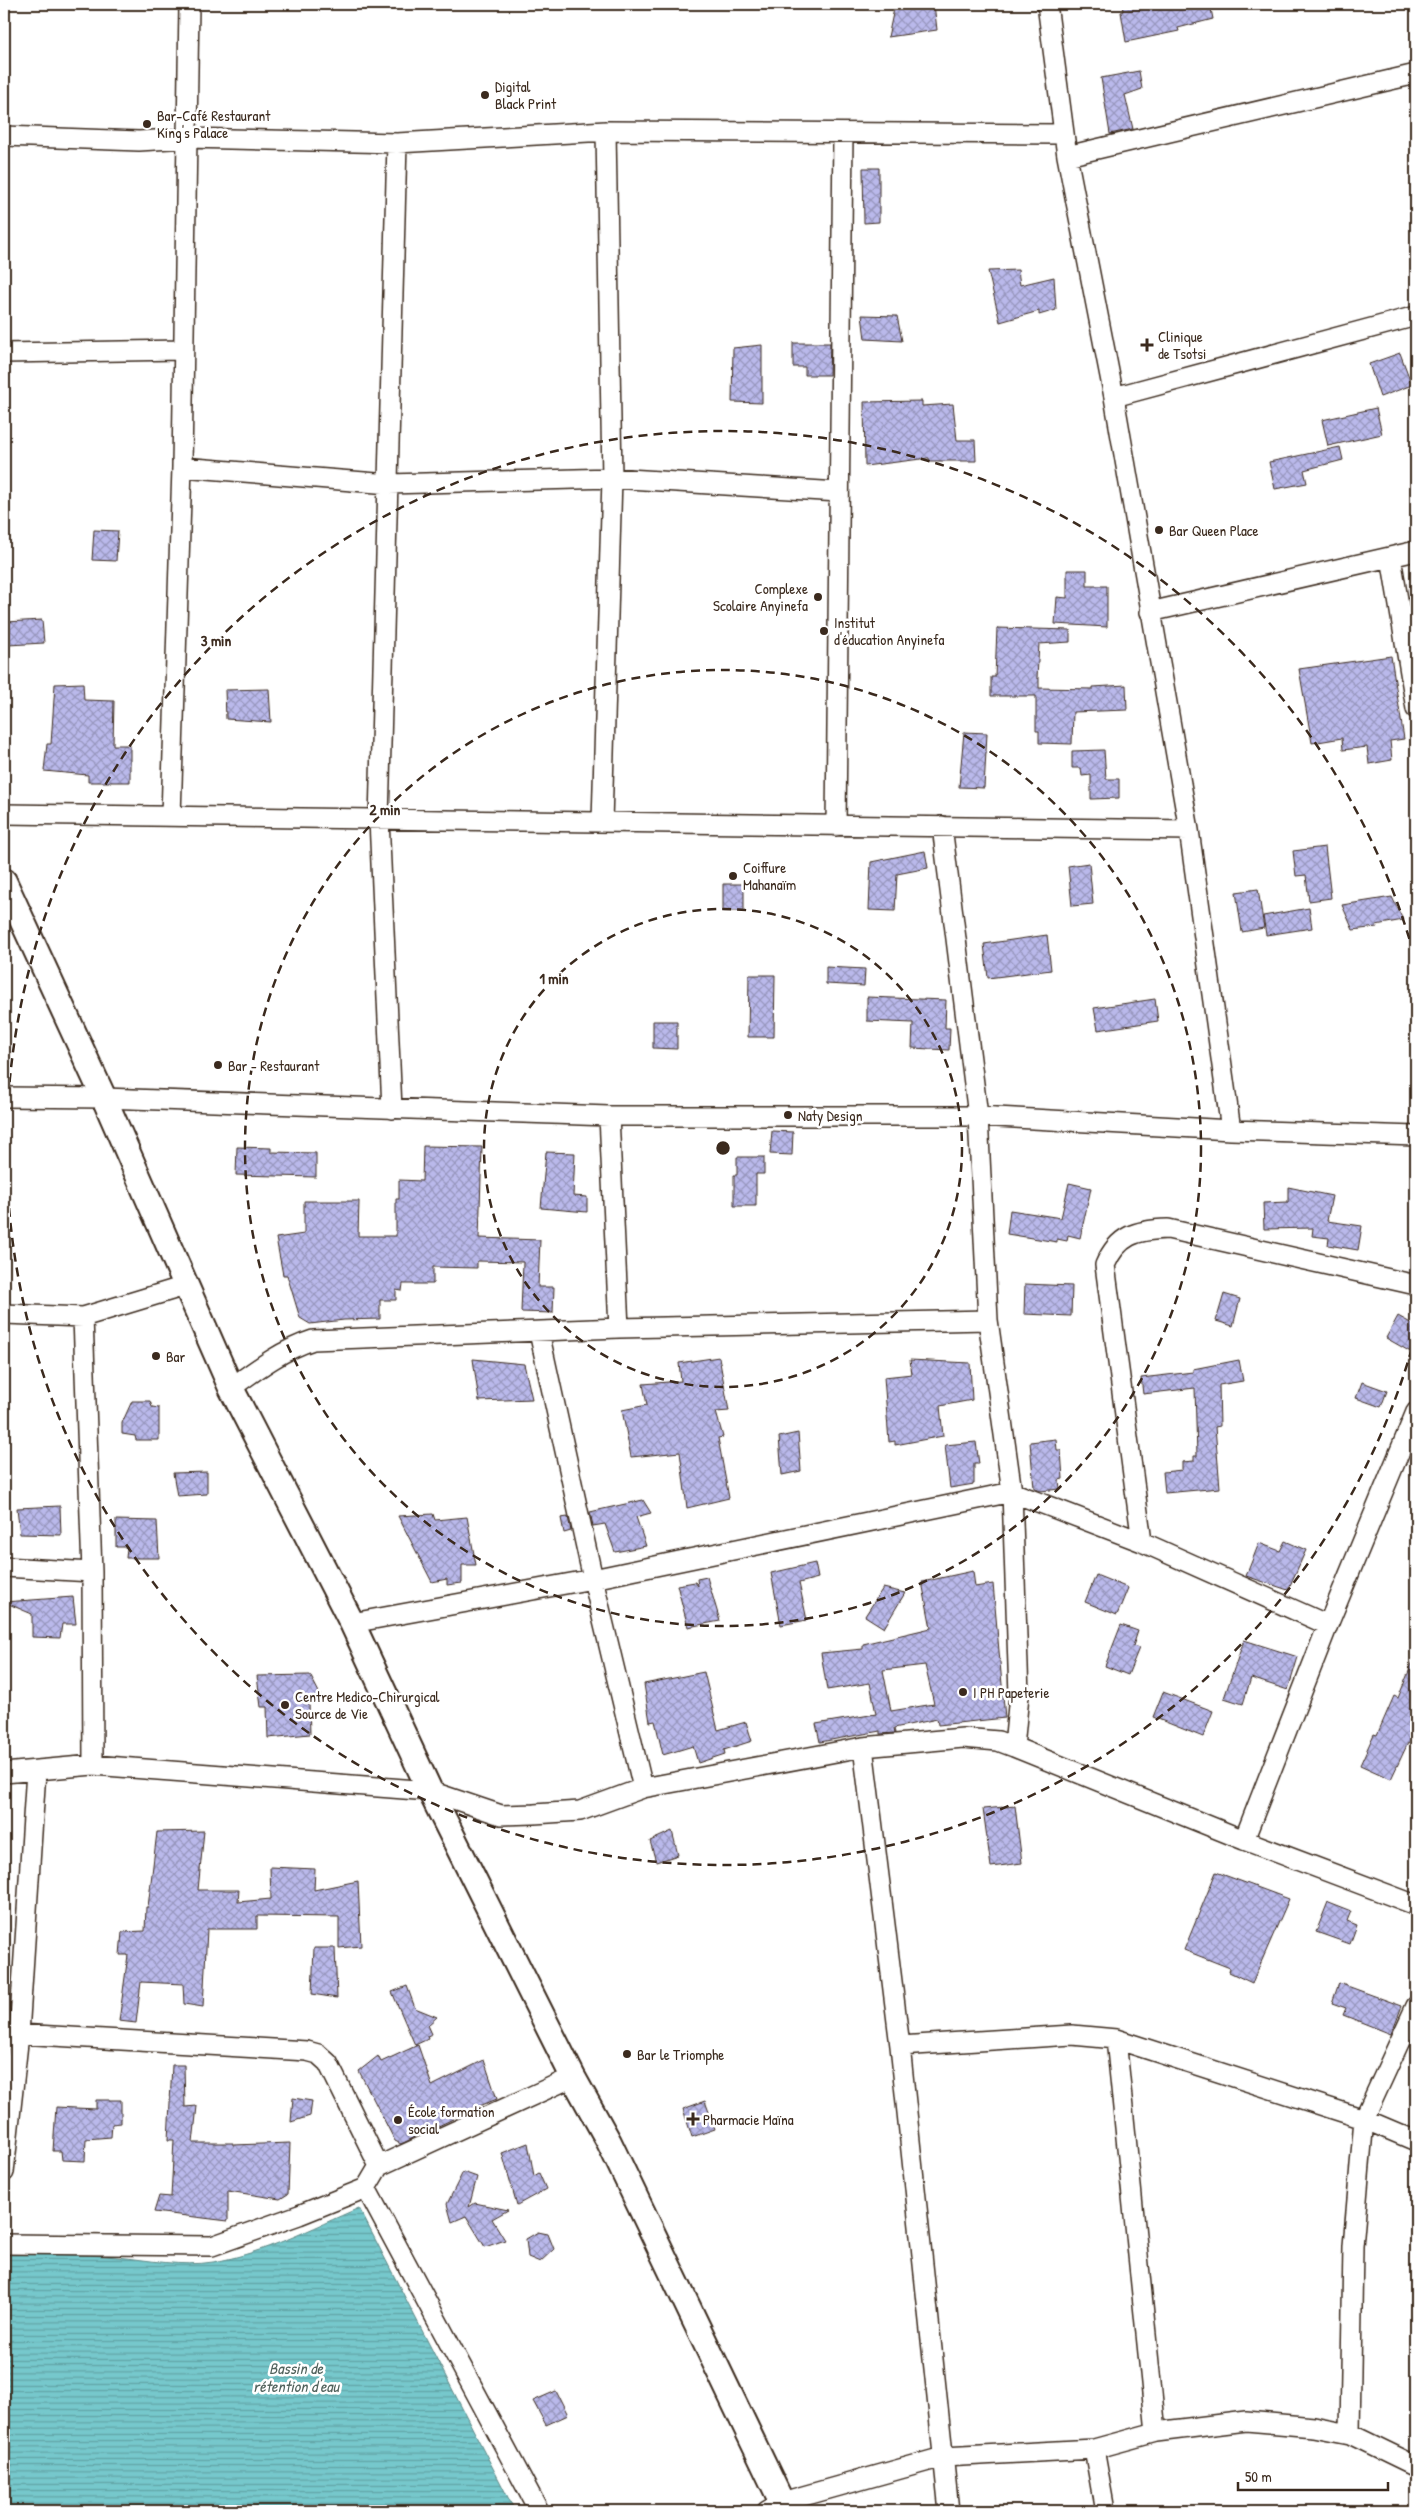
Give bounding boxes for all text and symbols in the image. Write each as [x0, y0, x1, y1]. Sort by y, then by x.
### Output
place label: Digital Black Print [495, 76, 557, 114]
marker: Digital Black Print [479, 89, 491, 101]
place label: Bar-Café Restaurant King's Palace [157, 105, 271, 143]
marker: Bar-Café Restaurant King's Palace [141, 118, 153, 130]
place label: Clinique de Tsotsi [1158, 326, 1206, 364]
marker: Clinique de Tsotsi [1140, 338, 1154, 352]
place label: Bar Queen Place [1169, 520, 1259, 541]
marker: Bar Queen Place [1153, 524, 1165, 536]
place label: Complexe Scolaire Anyinefa [713, 578, 808, 616]
marker: Complexe Scolaire Anyinefa [812, 591, 824, 603]
place label: Institut d'éducation Anyinefa [834, 612, 945, 650]
marker: Institut d'éducation Anyinefa [818, 625, 830, 637]
text: 3 min [201, 630, 231, 651]
text: 2 min [370, 799, 401, 820]
place label: Coiffure Mahanaïm [743, 857, 796, 895]
marker: Coiffure Mahanaïm [727, 870, 739, 882]
text: 1 min [539, 968, 569, 989]
place label: Bar - Restaurant [228, 1055, 320, 1076]
marker: Bar - Restaurant [212, 1059, 224, 1071]
place label: Naty Design [798, 1105, 863, 1126]
marker: Naty Design [782, 1109, 794, 1121]
centre of rings [714, 1139, 732, 1157]
place label: Bar [166, 1346, 185, 1367]
marker: Bar [150, 1350, 162, 1362]
place label: I PH Papeterie [973, 1682, 1049, 1703]
place label: Centre Medico-Chirurgical Source de Vie [295, 1686, 440, 1724]
marker: I PH Papeterie [957, 1686, 969, 1698]
marker: Centre Medico-Chirurgical Source de Vie [279, 1699, 291, 1711]
place label: Bar le Triomphe [637, 2044, 724, 2065]
marker: Bar le Triomphe [621, 2048, 633, 2060]
place label: École formation social [408, 2101, 495, 2139]
place label: Pharmacie Maïna [703, 2109, 794, 2130]
marker: Pharmacie Maïna [687, 2113, 699, 2125]
marker: École formation social [392, 2114, 404, 2126]
water label: Bassin de rétention d'eau [253, 2357, 341, 2397]
scale bar [1238, 2460, 1388, 2492]
text: 50 m [1245, 2466, 1272, 2487]

